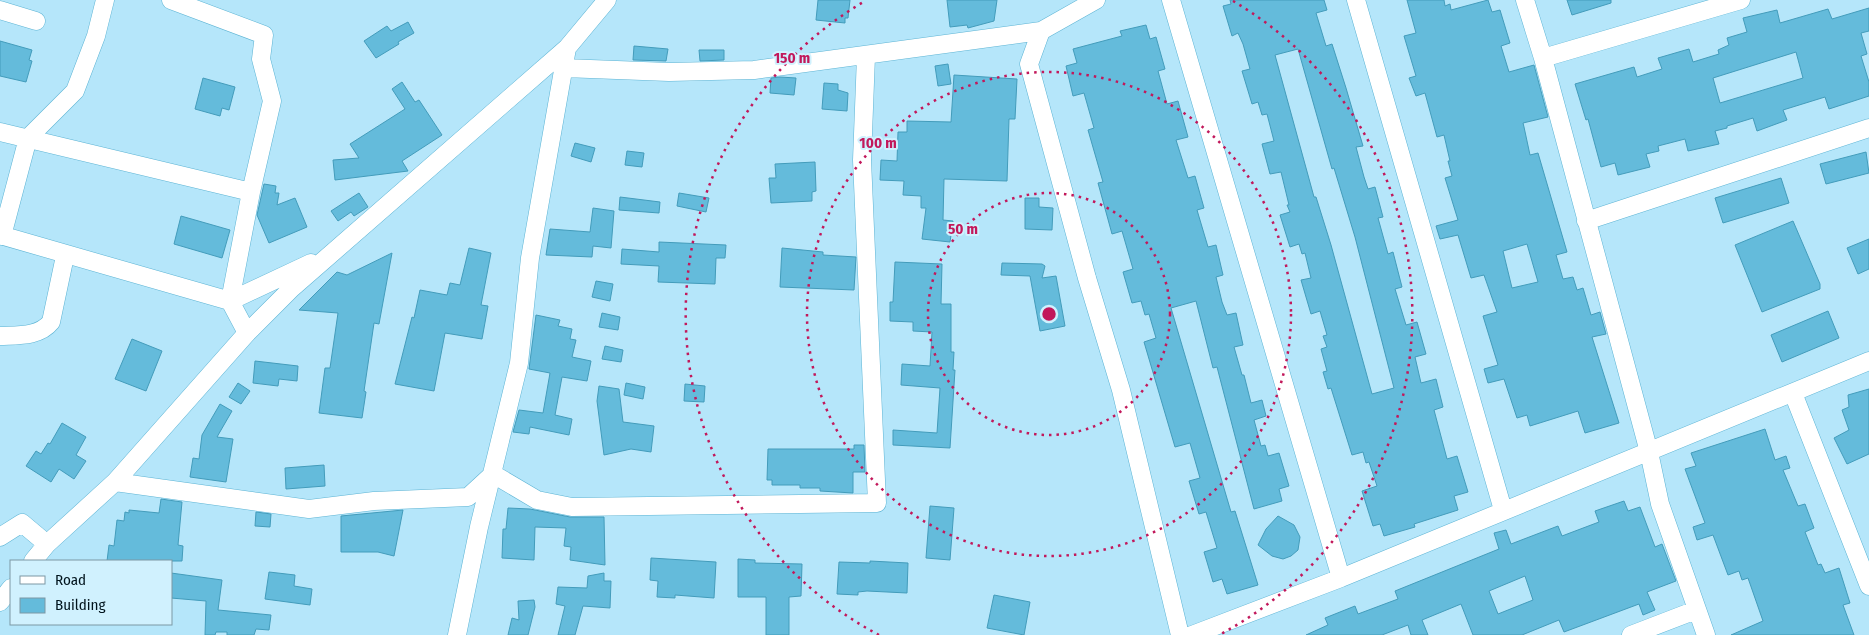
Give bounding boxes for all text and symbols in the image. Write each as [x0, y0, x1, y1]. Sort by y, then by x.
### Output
text: 150 m [774, 49, 810, 67]
text: 100 m [859, 134, 897, 152]
text: 50 m [948, 220, 978, 238]
centre of rings [1040, 305, 1058, 323]
legend [10, 560, 172, 625]
text: Road [55, 571, 86, 589]
text: Building [55, 596, 106, 614]

